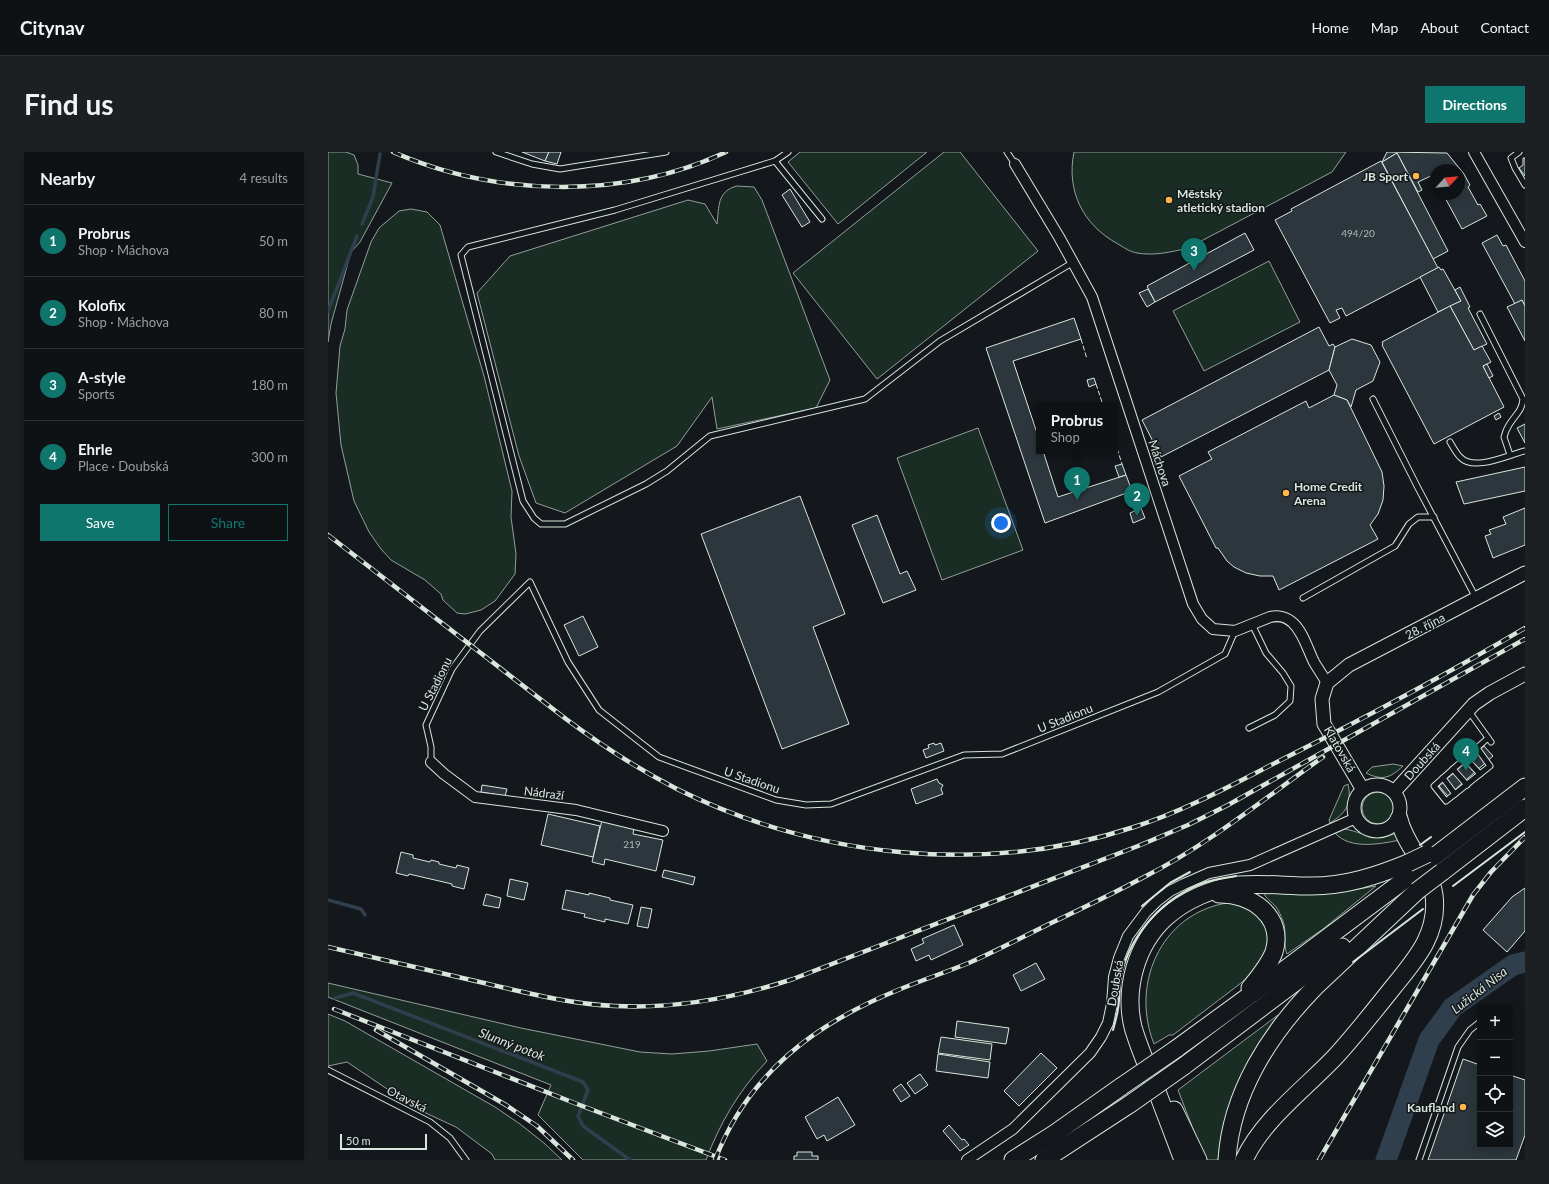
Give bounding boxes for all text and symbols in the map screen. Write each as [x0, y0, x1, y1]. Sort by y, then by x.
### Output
text: Citynav [20, 16, 85, 39]
text: Home [1311, 19, 1349, 36]
text: Map [1371, 19, 1398, 36]
text: About [1420, 19, 1458, 36]
text: Contact [1480, 19, 1529, 36]
button: Directions [1425, 86, 1525, 123]
text: Find us [24, 87, 114, 121]
north arrow [1429, 164, 1465, 200]
text: Nearby [40, 168, 95, 189]
place label: JB Sport [1363, 169, 1409, 184]
text: 4 results [240, 170, 288, 186]
marker: JB Sport [1411, 171, 1421, 181]
place label: Městský atletický stadion [1177, 186, 1265, 215]
marker: Městský atletický stadion [1164, 195, 1174, 205]
text: Probrus [78, 224, 130, 242]
house number: 494/20 [1341, 227, 1375, 239]
text: 1 [49, 233, 57, 249]
text: 50 m [259, 233, 288, 249]
pin: 3 [1181, 238, 1207, 271]
text: Shop · Máchova [78, 242, 169, 258]
text: Kolofix [78, 296, 125, 314]
text: 2 [49, 305, 57, 321]
text: 80 m [259, 305, 288, 321]
text: Shop · Máchova [78, 314, 169, 330]
text: A-style [78, 368, 126, 386]
text: 3 [49, 377, 57, 393]
text: 180 m [251, 377, 288, 393]
text: Sports [78, 386, 115, 402]
popup [1036, 402, 1118, 454]
text: Probrus [1051, 411, 1103, 429]
text: Shop [1051, 429, 1080, 445]
street label: Máchova [1145, 438, 1175, 488]
text: Ehrle [78, 440, 112, 458]
text: 4 [49, 449, 57, 465]
text: 300 m [251, 449, 288, 465]
text: Place · Doubská [78, 458, 169, 474]
pin: 1 [1064, 467, 1090, 500]
place label: Home Credit Arena [1293, 479, 1363, 508]
pin: 2 [1124, 483, 1150, 516]
marker: Home Credit Arena [1281, 488, 1291, 498]
button: Save [40, 504, 160, 541]
button: Share [168, 504, 288, 541]
your location [991, 513, 1011, 533]
street label: 28. října [1403, 610, 1447, 642]
street label: U Stadionu [415, 655, 455, 713]
street label: U Stadionu [1035, 700, 1095, 736]
street label: Klatovská [1321, 723, 1359, 775]
pin: 4 [1453, 738, 1479, 771]
street label: Doubská [1401, 739, 1443, 783]
street label: U Stadionu [722, 763, 782, 797]
street label: Nádraží [523, 783, 566, 803]
house number: 219 [623, 838, 641, 850]
street label: Doubská [1104, 959, 1126, 1007]
water label: Lužická Nisa [1448, 963, 1510, 1017]
map controls [1477, 1004, 1513, 1148]
button: + [1477, 1004, 1513, 1040]
water label: Slunný potok [477, 1024, 548, 1064]
button: − [1477, 1040, 1513, 1076]
button: locate [1477, 1076, 1513, 1112]
street label: Otavská [384, 1083, 430, 1115]
place label: Kaufland [1407, 1100, 1455, 1115]
marker: Kaufland [1458, 1102, 1468, 1112]
button: layers [1477, 1112, 1513, 1148]
scale bar [340, 1132, 427, 1151]
text: 50 m [346, 1134, 371, 1147]

